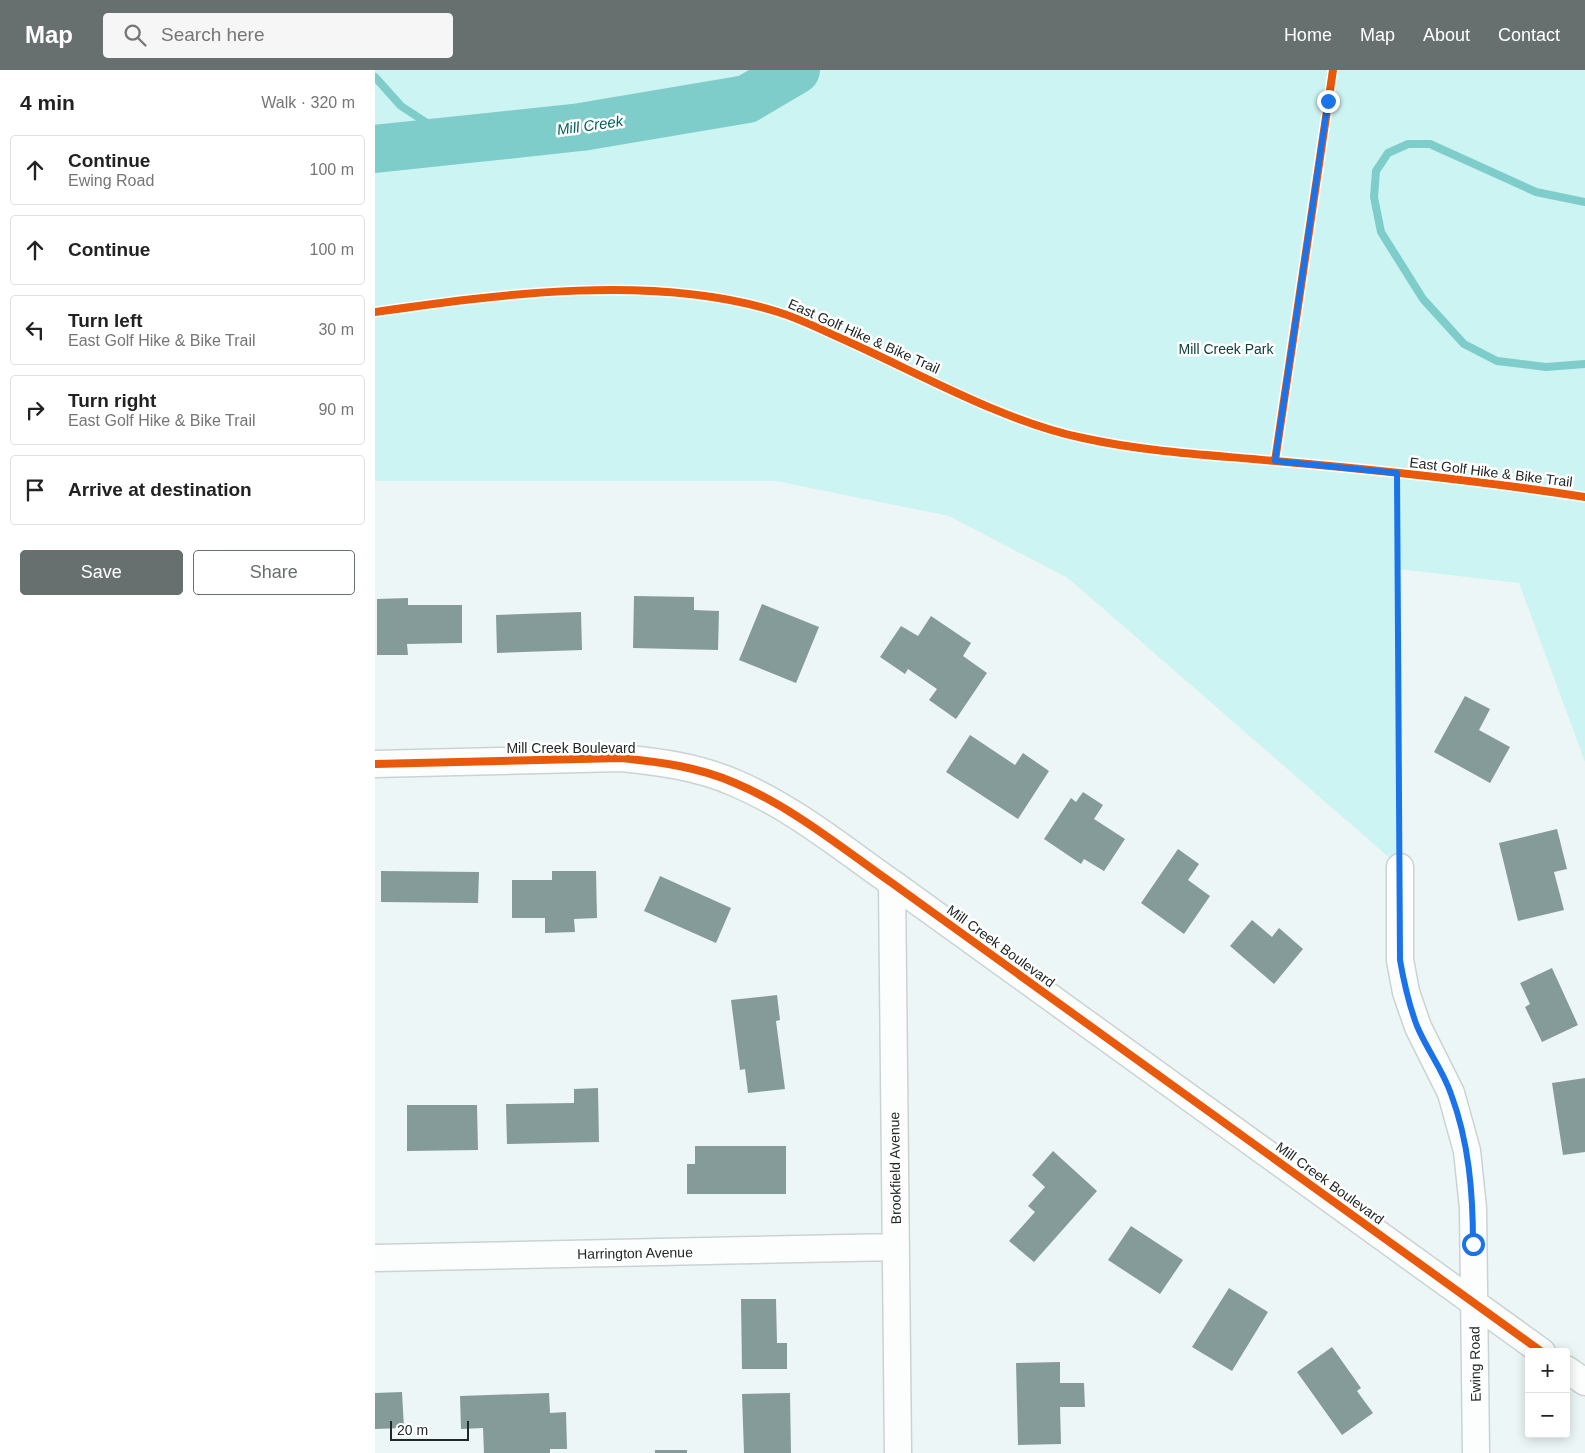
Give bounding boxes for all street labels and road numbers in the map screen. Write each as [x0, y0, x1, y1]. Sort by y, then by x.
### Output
street label: East Golf Hike & Bike Trail [786, 295, 942, 377]
street label: East Golf Hike & Bike Trail [1409, 454, 1573, 490]
street label: Mill Creek Boulevard [506, 740, 636, 756]
street label: Mill Creek Boulevard [944, 902, 1058, 990]
street label: Brookfield Avenue [886, 1111, 904, 1224]
street label: Mill Creek Boulevard [1273, 1139, 1387, 1227]
street label: Harrington Avenue [577, 1244, 693, 1262]
street label: Ewing Road [1466, 1326, 1484, 1402]

